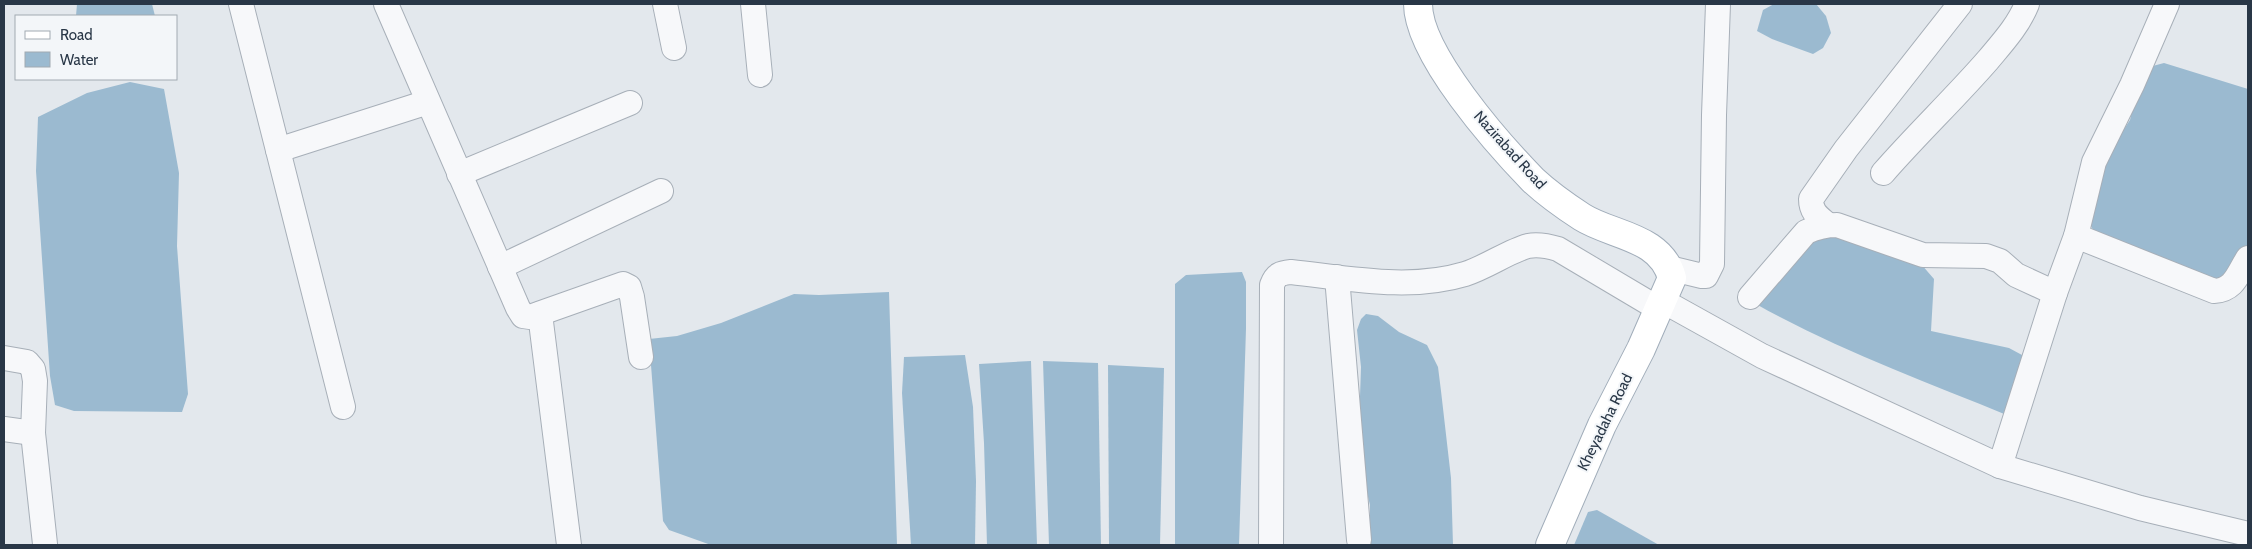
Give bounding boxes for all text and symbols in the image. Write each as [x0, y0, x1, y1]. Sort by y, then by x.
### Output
legend [15, 15, 178, 80]
text: Road [60, 26, 93, 44]
text: Water [60, 51, 98, 69]
street label: Nazirabad Road [1470, 107, 1550, 193]
street label: Kheyadaha Road [1574, 371, 1636, 473]

